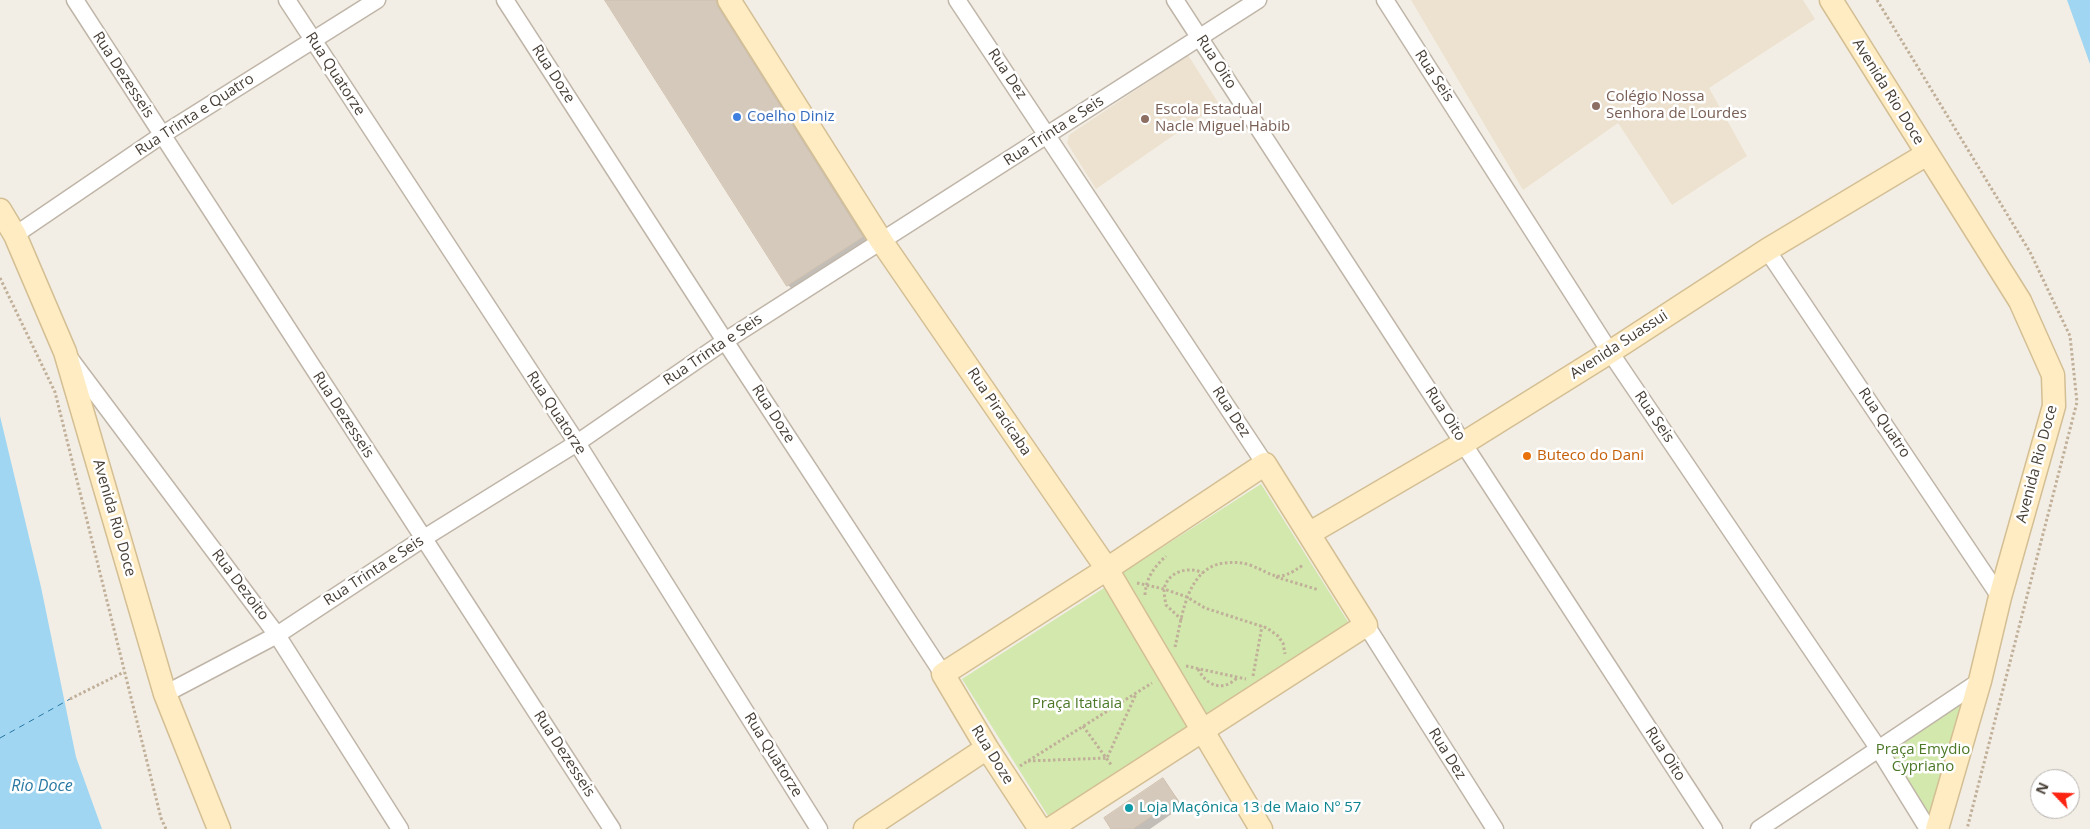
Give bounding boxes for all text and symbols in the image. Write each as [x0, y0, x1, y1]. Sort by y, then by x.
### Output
street label: Rua Dezesseis [88, 29, 158, 121]
street label: Rua Quatorze [301, 29, 369, 119]
street label: Rua Oito [1192, 32, 1240, 92]
street label: Avenida Rio Doce [1848, 36, 1928, 148]
street label: Rua Doze [527, 41, 579, 107]
street label: Rua Dez [984, 45, 1030, 103]
street label: Rua Seis [1411, 47, 1457, 105]
street label: Rua Trinta e Quatro [132, 70, 258, 160]
place label: Colégio Nossa Senhora de Lourdes [1606, 88, 1747, 123]
street label: Rua Trinta e Seis [1001, 92, 1107, 170]
marker: Colégio Nossa Senhora de Lourdes [1590, 100, 1602, 112]
place label: Escola Estadual Nacle Miguel Habib [1155, 101, 1290, 136]
place label: Coelho Diniz [747, 108, 834, 126]
marker: Coelho Diniz [731, 111, 743, 123]
marker: Escola Estadual Nacle Miguel Habib [1139, 113, 1151, 125]
street label: Avenida Suassui [1567, 307, 1671, 383]
street label: Rua Trinta e Seis [660, 310, 766, 390]
street label: Rua Piracicaba [963, 365, 1035, 459]
street label: Rua Quatorze [522, 368, 590, 458]
street label: Rua Dezesseis [308, 369, 378, 461]
street label: Rua Doze [747, 381, 799, 447]
street label: Rua Dez [1208, 383, 1254, 441]
street label: Rua Oito [1421, 384, 1469, 444]
street label: Rua Quatro [1854, 385, 1914, 461]
street label: Rua Seis [1630, 388, 1678, 446]
street label: Avenida Rio Doce [2013, 403, 2061, 525]
place label: Buteco do Dani [1537, 447, 1644, 465]
marker: Buteco do Dani [1521, 450, 1533, 462]
street label: Avenida Rio Doce [89, 457, 139, 579]
street label: Rua Trinta e Seis [321, 532, 427, 610]
street label: Rua Dezoito [207, 546, 273, 624]
park label: Praça Itatiaia [1032, 695, 1122, 713]
street label: Rua Dezesseis [529, 708, 599, 800]
street label: Rua Quatorze [740, 710, 806, 800]
street label: Rua Doze [967, 722, 1017, 788]
street label: Rua Oito [1641, 724, 1689, 784]
street label: Rua Dez [1424, 725, 1470, 783]
park label: Praça Emydio Cypriano [1876, 741, 1970, 776]
north arrow [2030, 769, 2080, 819]
water label: Rio Doce [11, 776, 73, 796]
text: N [2031, 779, 2053, 797]
place label: Loja Maçônica 13 de Maio Nº 57 [1139, 799, 1361, 817]
marker: Loja Maçônica 13 de Maio Nº 57 [1123, 802, 1135, 814]

